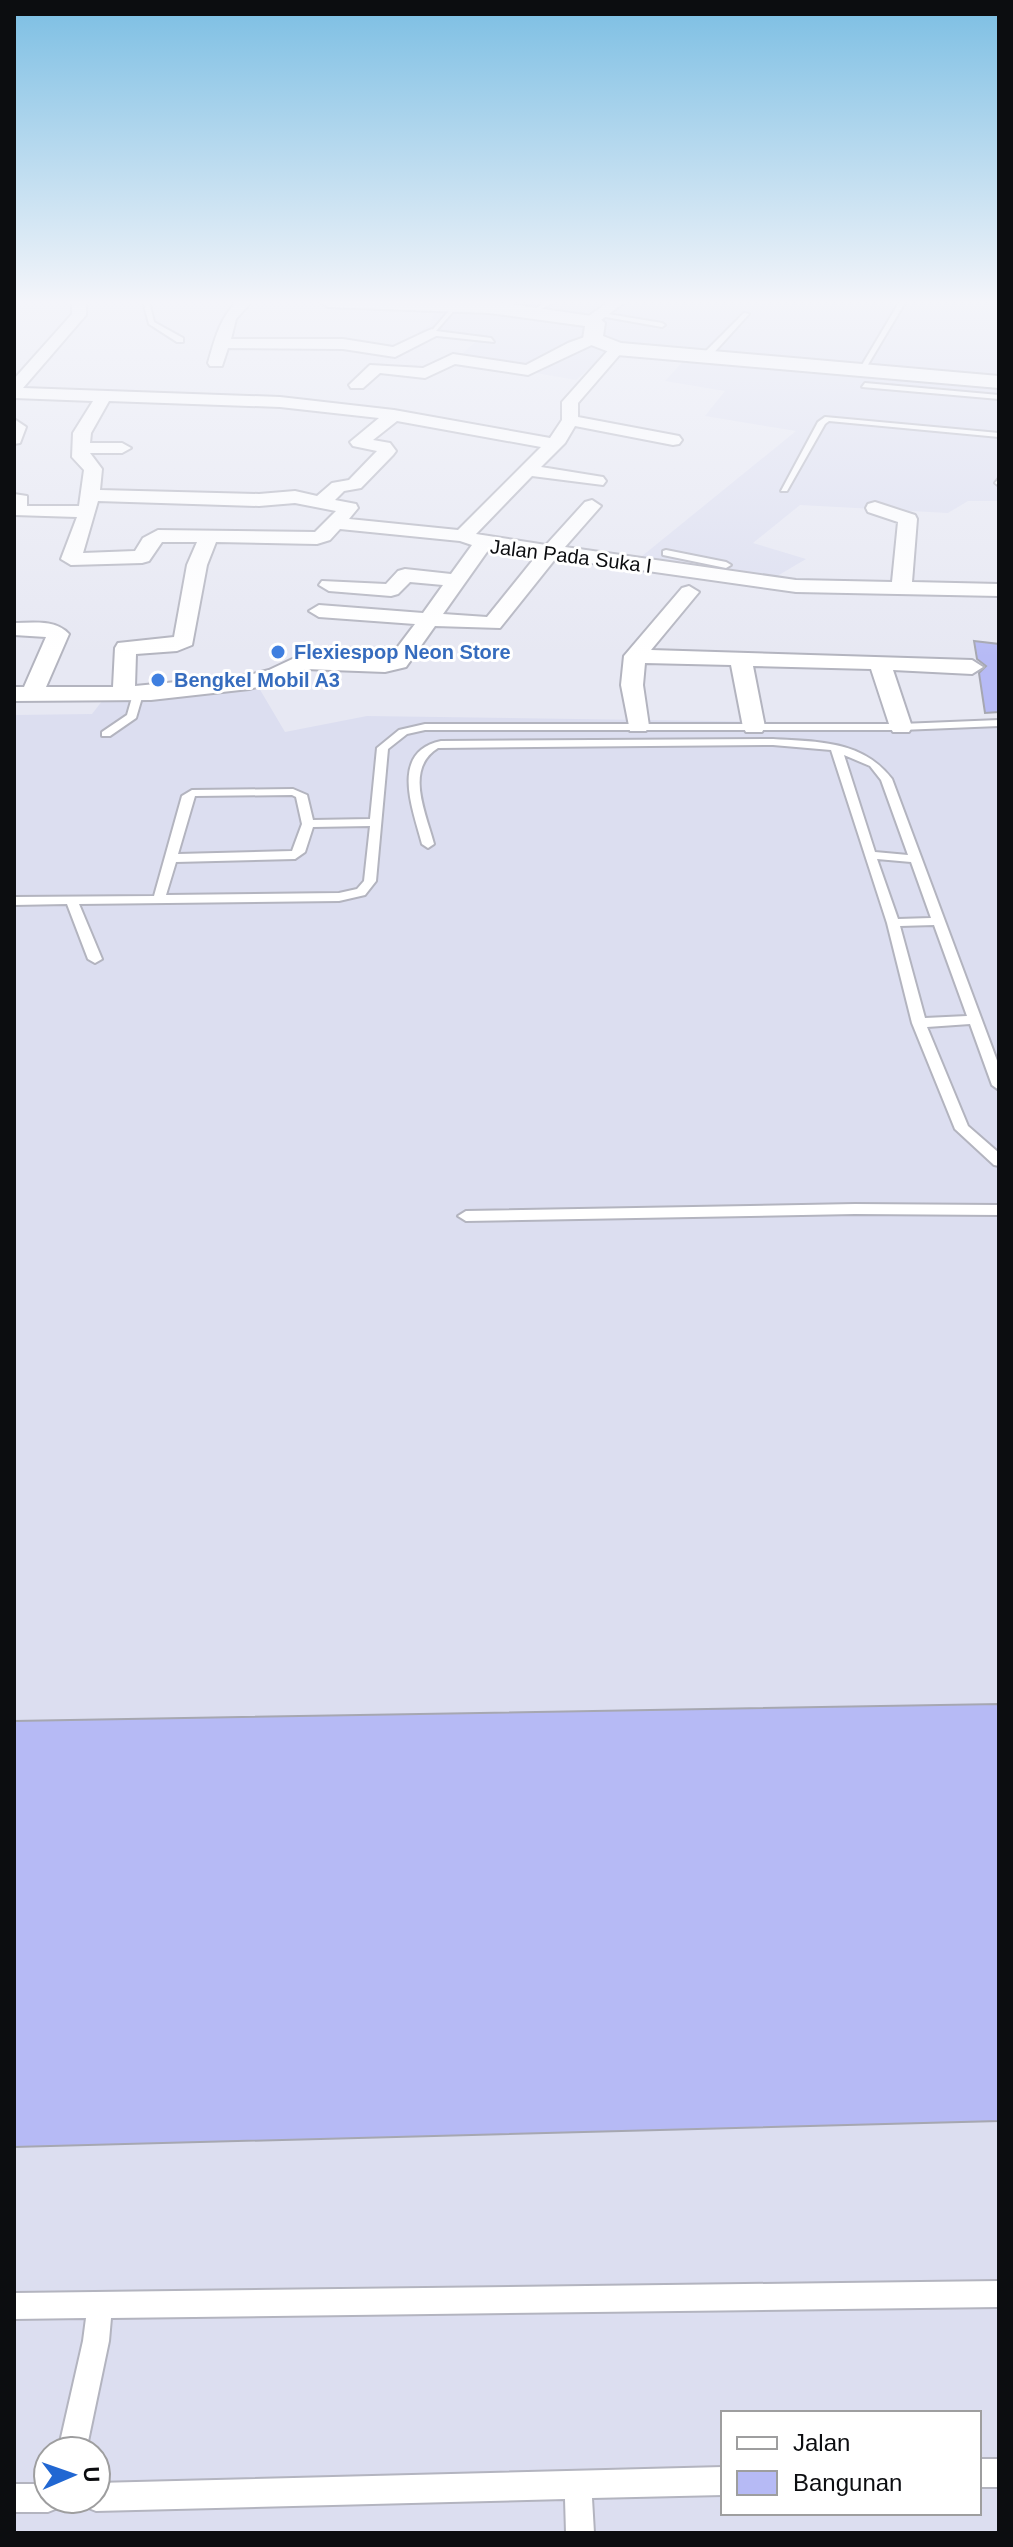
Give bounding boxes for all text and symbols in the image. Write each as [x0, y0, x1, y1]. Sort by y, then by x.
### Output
street label: Jalan Pada Suka I [489, 535, 653, 577]
place label: Flexiespop Neon Store [294, 641, 511, 663]
marker: Flexiespop Neon Store [269, 643, 287, 661]
place label: Bengkel Mobil A3 [174, 669, 340, 691]
marker: Bengkel Mobil A3 [149, 671, 167, 689]
legend [721, 2411, 981, 2515]
text: Jalan [793, 2429, 850, 2456]
north arrow [32, 2435, 112, 2515]
text: U [79, 2466, 104, 2483]
text: Bangunan [793, 2469, 902, 2496]

